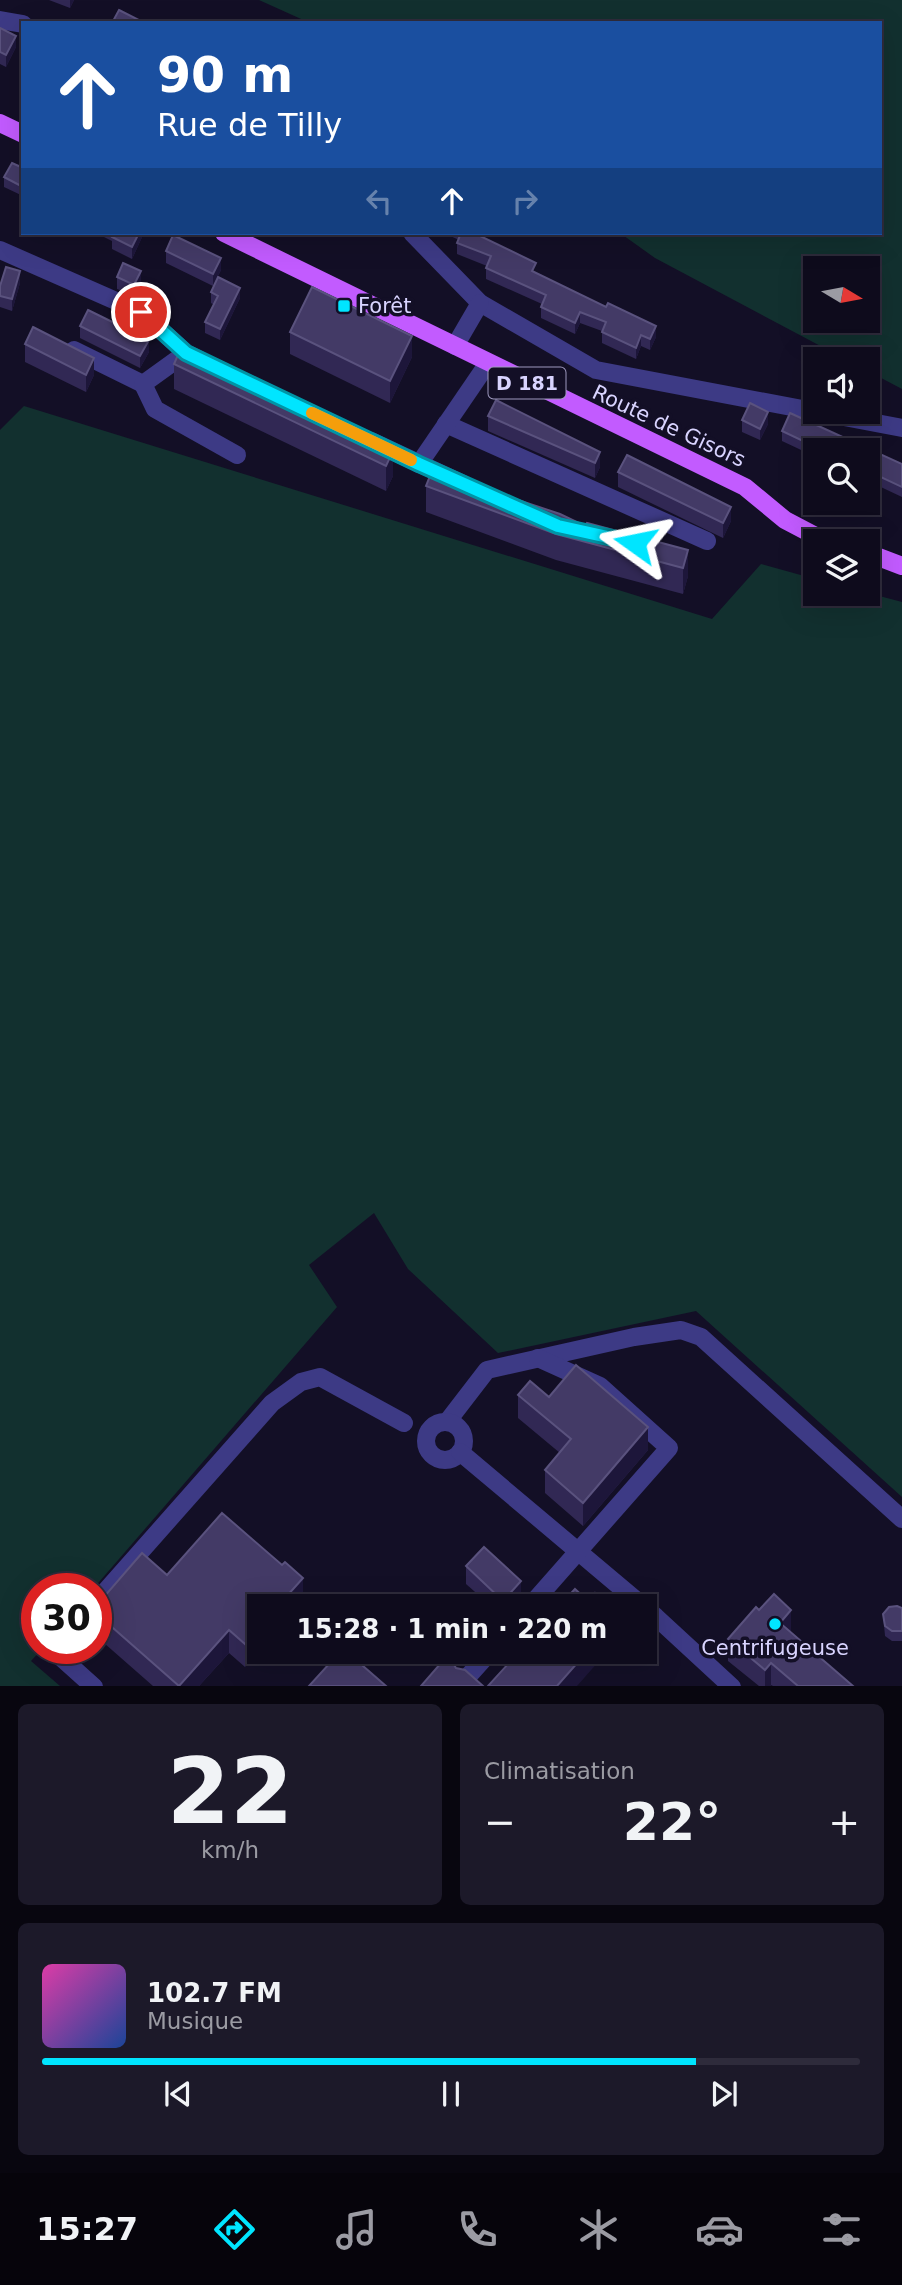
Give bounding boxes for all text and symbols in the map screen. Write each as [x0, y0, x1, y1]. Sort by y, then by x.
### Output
text: 90 m [157, 47, 293, 104]
icon: ahead [42, 49, 133, 140]
text: Rue de Tilly [157, 106, 342, 144]
icon: left [360, 182, 398, 220]
icon: ahead [433, 182, 471, 220]
icon: right [506, 182, 544, 220]
north arrow [803, 256, 880, 332]
map controls [803, 256, 880, 606]
pin [111, 282, 171, 342]
icon: arrive [122, 293, 160, 331]
place label: Forêt [358, 294, 412, 318]
marker: Forêt [336, 298, 352, 314]
button: sound [803, 347, 880, 424]
road number: D 181 [489, 368, 566, 398]
street label: Route de Gisors [589, 380, 749, 472]
button: search [803, 438, 880, 515]
position arrow [598, 506, 672, 580]
button: layers [803, 529, 880, 606]
speed limit sign: 30 [21, 1573, 112, 1664]
text: 15:28 · 1 min · 220 m [297, 1614, 607, 1644]
marker: Centrifugeuse [767, 1616, 783, 1632]
place label: Centrifugeuse [701, 1636, 849, 1660]
text: 22 [167, 1739, 293, 1844]
text: Climatisation [484, 1758, 635, 1784]
text: 22° [623, 1792, 721, 1852]
text: − [484, 1800, 516, 1844]
text: + [828, 1800, 860, 1844]
text: km/h [201, 1837, 259, 1863]
text: 102.7 FM [147, 1978, 282, 2008]
text: Musique [147, 2008, 243, 2034]
icon: previous [159, 2075, 197, 2113]
icon: pause [432, 2075, 470, 2113]
icon: next [705, 2075, 743, 2113]
icon: directions [210, 2205, 259, 2254]
icon: music [332, 2205, 381, 2254]
icon: phone [453, 2205, 502, 2254]
icon: climate [574, 2205, 623, 2254]
icon: car [695, 2205, 744, 2254]
icon: filters [817, 2205, 866, 2254]
text: 15:27 [36, 2210, 138, 2248]

